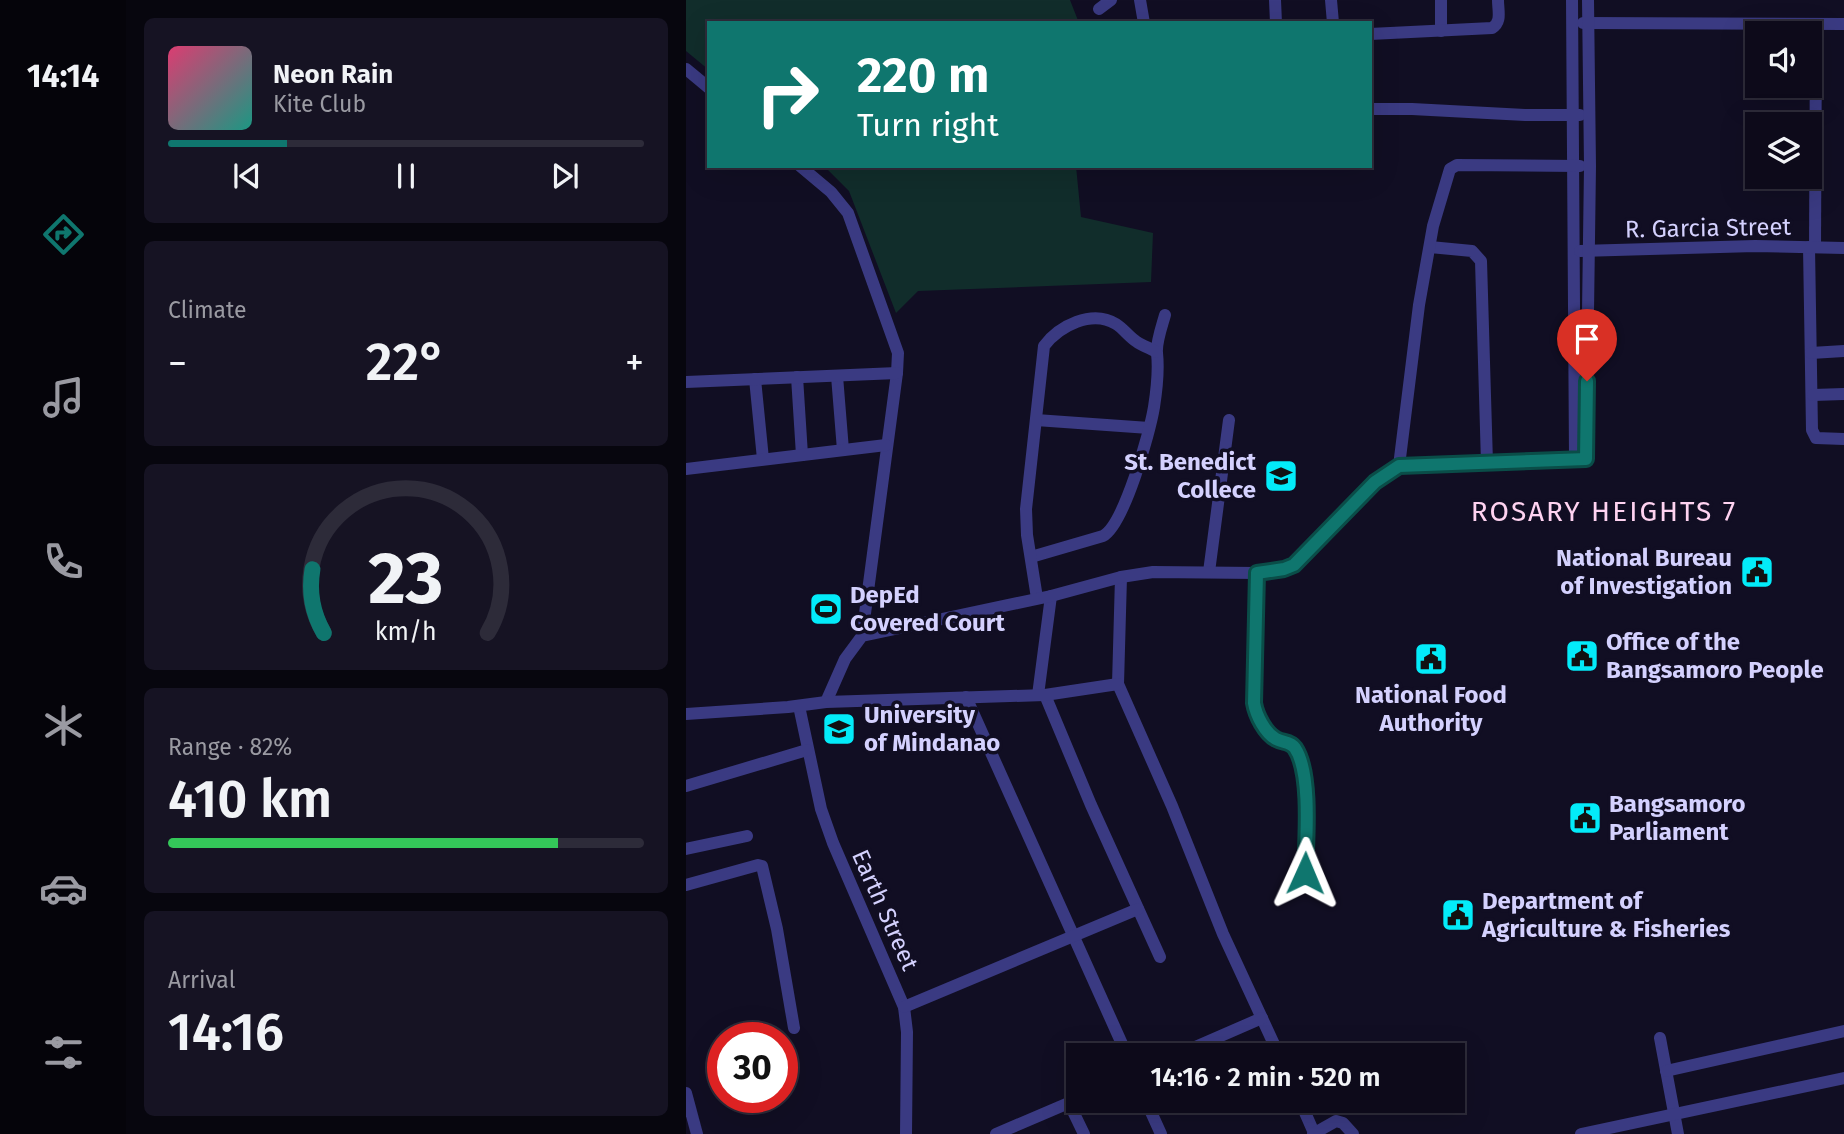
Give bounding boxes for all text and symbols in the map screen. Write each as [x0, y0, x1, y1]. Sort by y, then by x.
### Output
map controls [1745, 21, 1822, 189]
button: sound [1745, 21, 1822, 98]
text: 220 m [857, 46, 989, 105]
icon: right [742, 49, 833, 140]
text: 14:14 [27, 57, 99, 95]
text: Neon Rain [273, 59, 393, 90]
text: Kite Club [273, 90, 366, 118]
text: Turn right [857, 106, 999, 144]
button: layers [1745, 112, 1822, 189]
icon: previous [228, 157, 266, 195]
icon: pause [387, 157, 425, 195]
icon: next [546, 157, 584, 195]
icon: directions [39, 210, 88, 259]
street label: R. Garcia Street [1625, 213, 1792, 243]
text: Climate [168, 296, 247, 324]
pin [1557, 309, 1617, 381]
icon: arrive [1568, 320, 1606, 358]
text: 22° [366, 331, 446, 394]
text: − [168, 340, 187, 386]
text: + [625, 340, 644, 386]
icon: music [39, 373, 88, 422]
place label: St. Benedict Collece [1124, 448, 1257, 504]
school or university icon: St. Benedict Collece [1262, 457, 1300, 495]
district label: ROSARY HEIGHTS 7 [1471, 495, 1737, 528]
text: 23 [368, 535, 444, 622]
icon: phone [39, 537, 88, 586]
place label: National Bureau of Investigation [1556, 544, 1732, 600]
public building icon: National Bureau of Investigation [1738, 553, 1776, 591]
place label: DepEd Covered Court [850, 581, 1005, 637]
sports icon: DepEd Covered Court [807, 590, 845, 628]
text: km/h [375, 617, 437, 647]
place label: Office of the Bangsamoro People [1606, 628, 1824, 684]
public building icon: Office of the Bangsamoro People [1563, 637, 1601, 675]
public building icon: National Food Authority [1412, 640, 1450, 678]
place label: National Food Authority [1355, 681, 1507, 737]
icon: climate [39, 701, 88, 750]
place label: University of Mindanao [864, 701, 1000, 757]
school or university icon: University of Mindanao [820, 710, 858, 748]
text: Range · 82% [168, 733, 292, 761]
text: 410 km [168, 768, 332, 831]
place label: Bangsamoro Parliament [1609, 790, 1746, 846]
public building icon: Bangsamoro Parliament [1566, 799, 1604, 837]
position arrow [1268, 836, 1342, 910]
street label: Earth Street [846, 845, 924, 975]
icon: car [39, 864, 88, 913]
place label: Department of Agriculture & Fisheries [1481, 887, 1731, 943]
public building icon: Department of Agriculture & Fisheries [1439, 896, 1477, 934]
text: Arrival [168, 966, 235, 994]
text: 14:16 [168, 1001, 284, 1064]
speed limit sign: 30 [707, 1022, 798, 1113]
icon: filters [39, 1028, 88, 1077]
text: 14:16 · 2 min · 520 m [1150, 1062, 1381, 1093]

